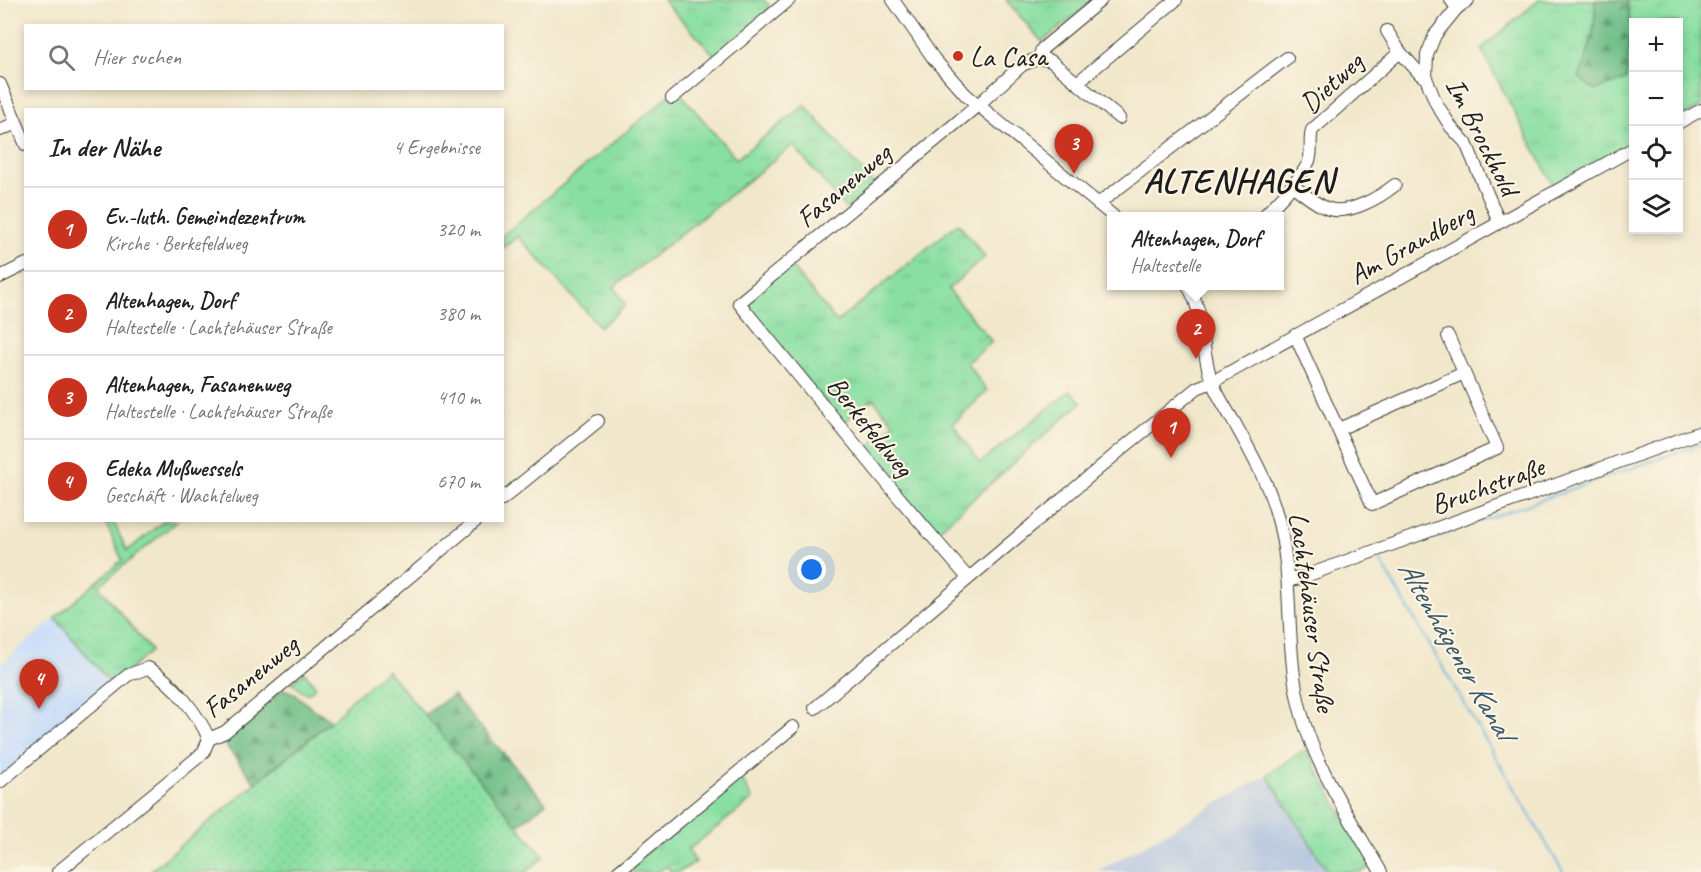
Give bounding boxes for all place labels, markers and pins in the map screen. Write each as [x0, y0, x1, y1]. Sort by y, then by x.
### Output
place label: La Casa [970, 39, 1049, 74]
marker: La Casa [951, 49, 965, 63]
pin: 3 [1054, 124, 1094, 174]
pin: 2 [1176, 310, 1216, 359]
pin: 1 [1152, 408, 1190, 458]
pin: 4 [20, 660, 58, 709]

